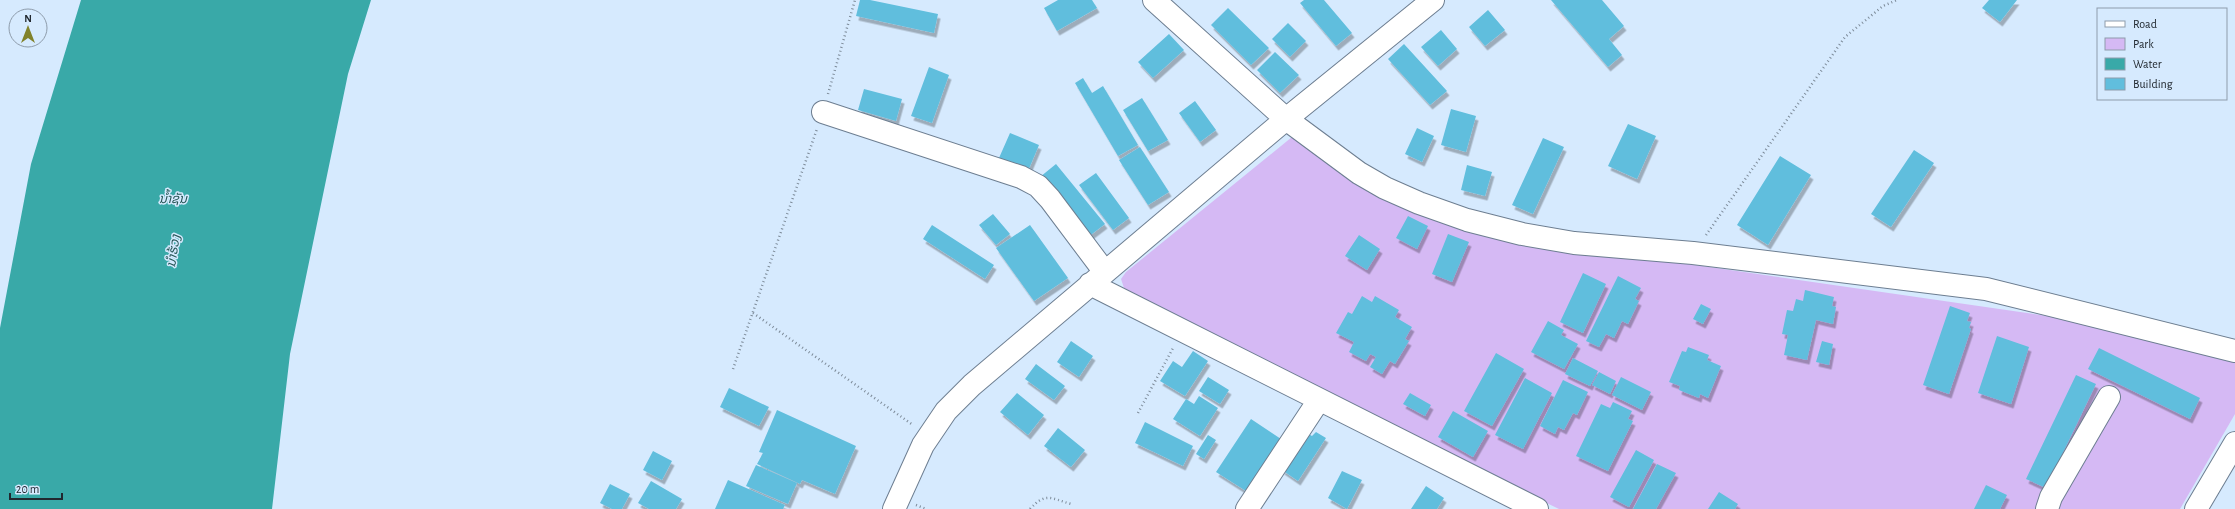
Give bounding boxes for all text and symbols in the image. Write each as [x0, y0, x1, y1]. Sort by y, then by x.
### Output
north arrow [8, 8, 48, 48]
legend [2097, 8, 2227, 100]
text: N [24, 13, 32, 24]
text: Road [2133, 18, 2157, 30]
text: Park [2133, 38, 2154, 50]
text: Water [2133, 58, 2162, 70]
text: Building [2133, 78, 2173, 90]
water label: ນ້ຳຊັນ [159, 189, 188, 206]
water label: ນຳ້ຮວງ [164, 233, 183, 268]
scale bar [10, 475, 62, 501]
text: 20 m [16, 483, 39, 495]

